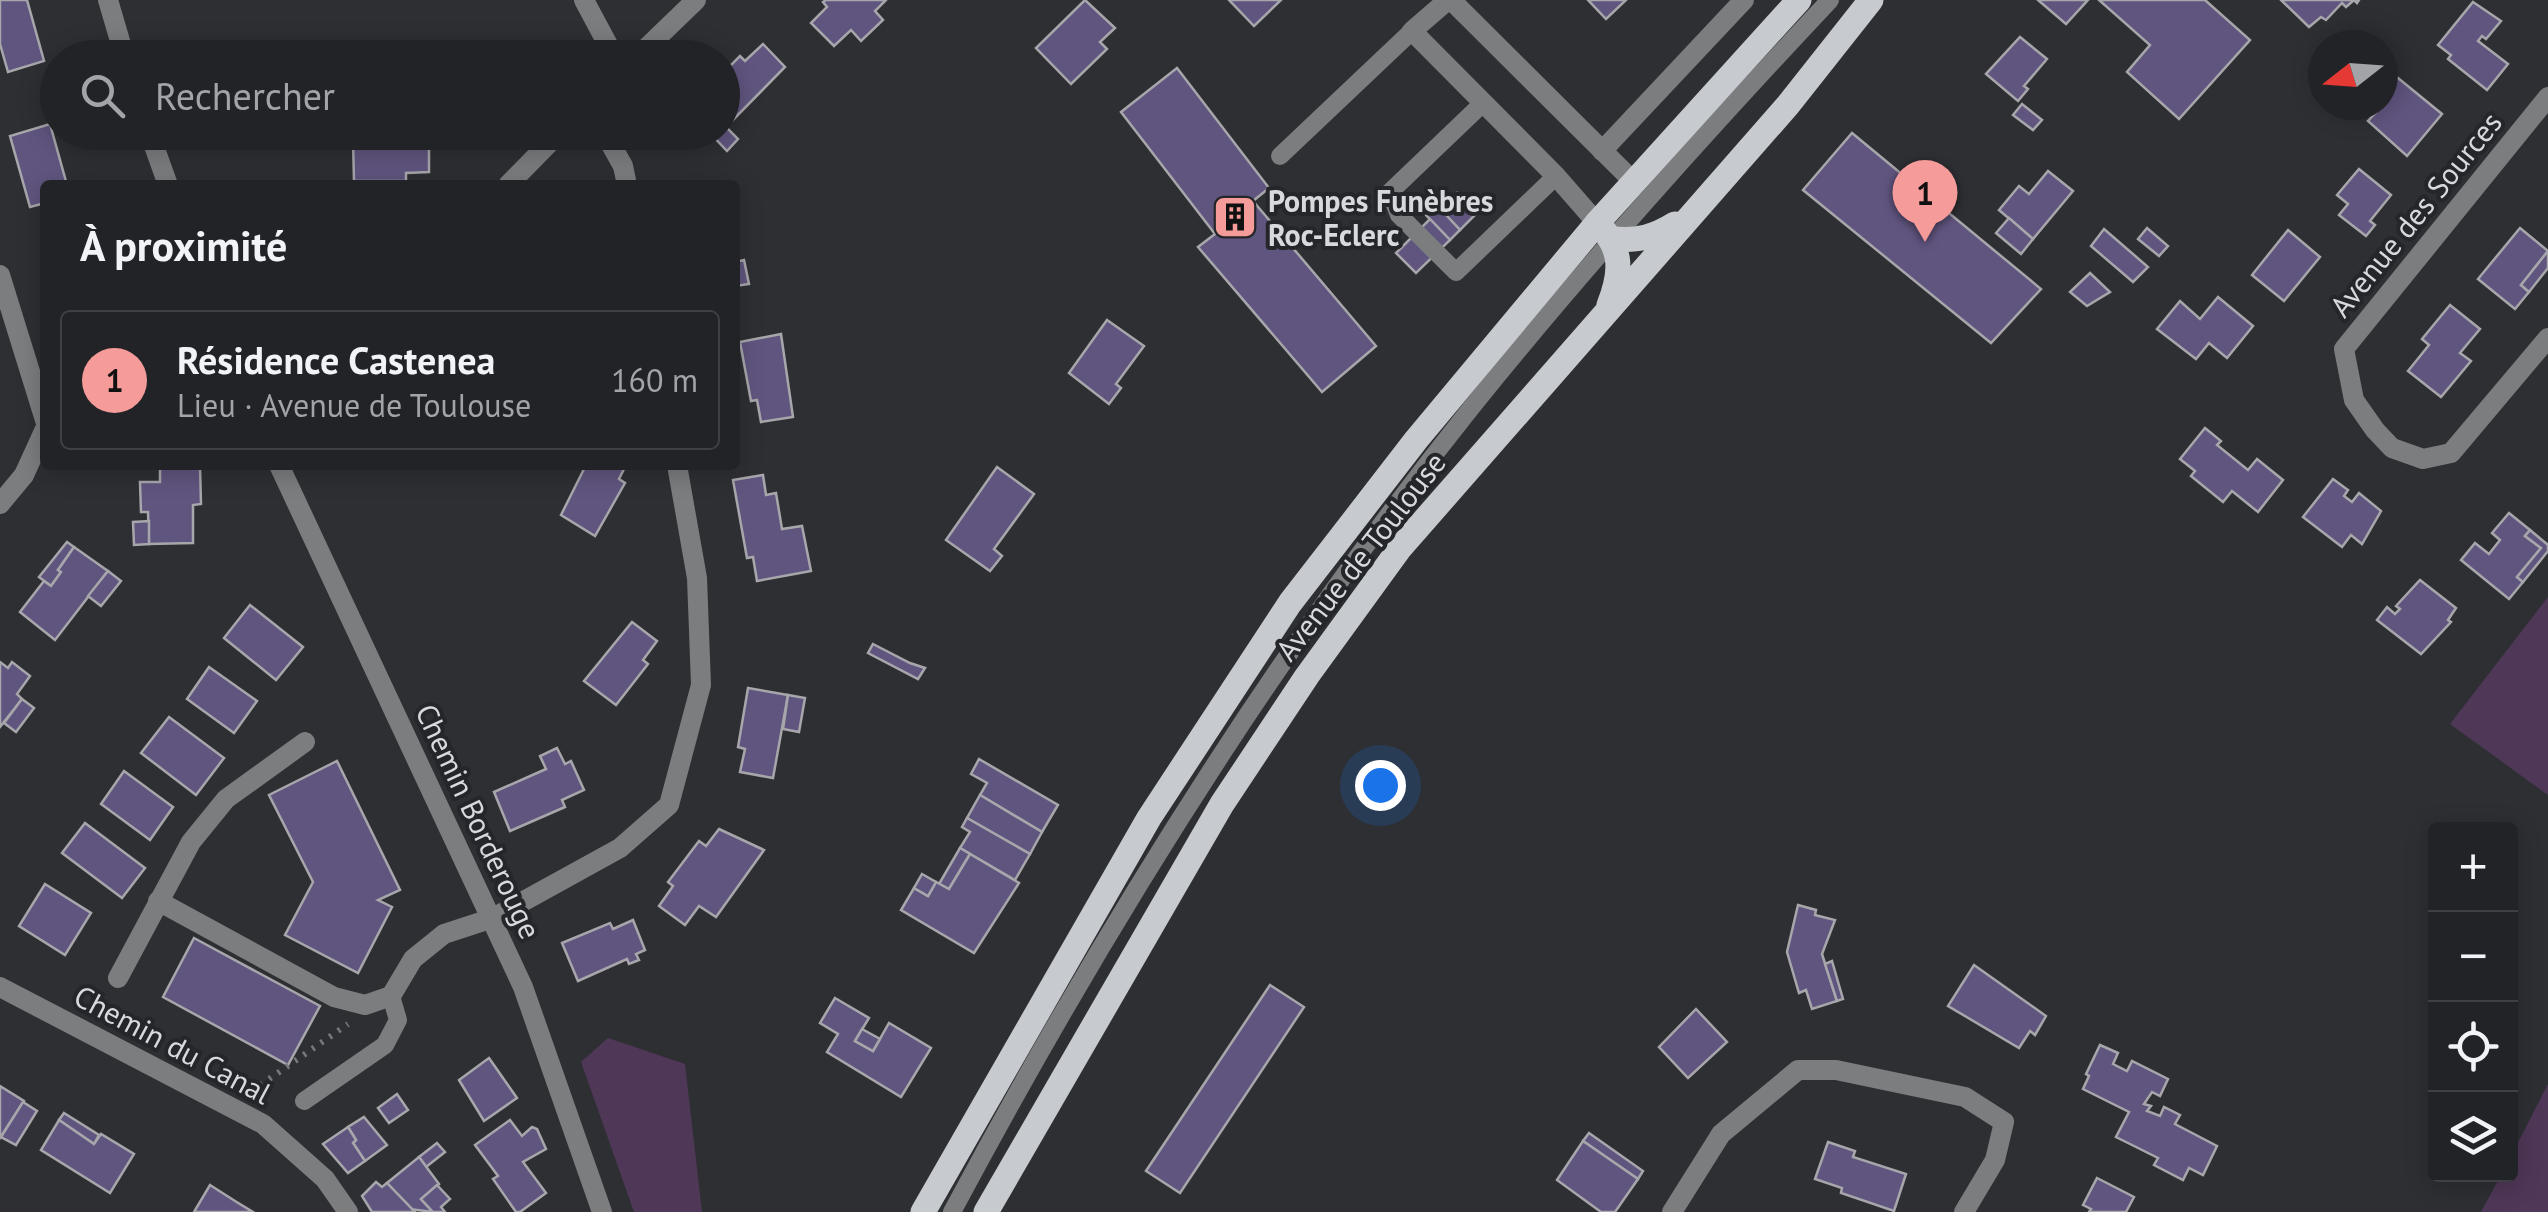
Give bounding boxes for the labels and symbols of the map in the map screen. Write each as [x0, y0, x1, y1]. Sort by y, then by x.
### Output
north arrow [2308, 30, 2398, 120]
street label: Avenue des Sources [2320, 103, 2510, 325]
pin: 1 [1892, 160, 1958, 242]
place label: Pompes Funèbres Roc-Eclerc [1268, 181, 1494, 254]
building icon: Pompes Funèbres Roc-Eclerc [1212, 194, 1258, 240]
street label: Avenue de Toulouse [1266, 444, 1454, 668]
street label: Chemin Borderouge [408, 697, 550, 945]
your location [1355, 760, 1406, 811]
street label: Chemin du Canal [68, 976, 278, 1112]

